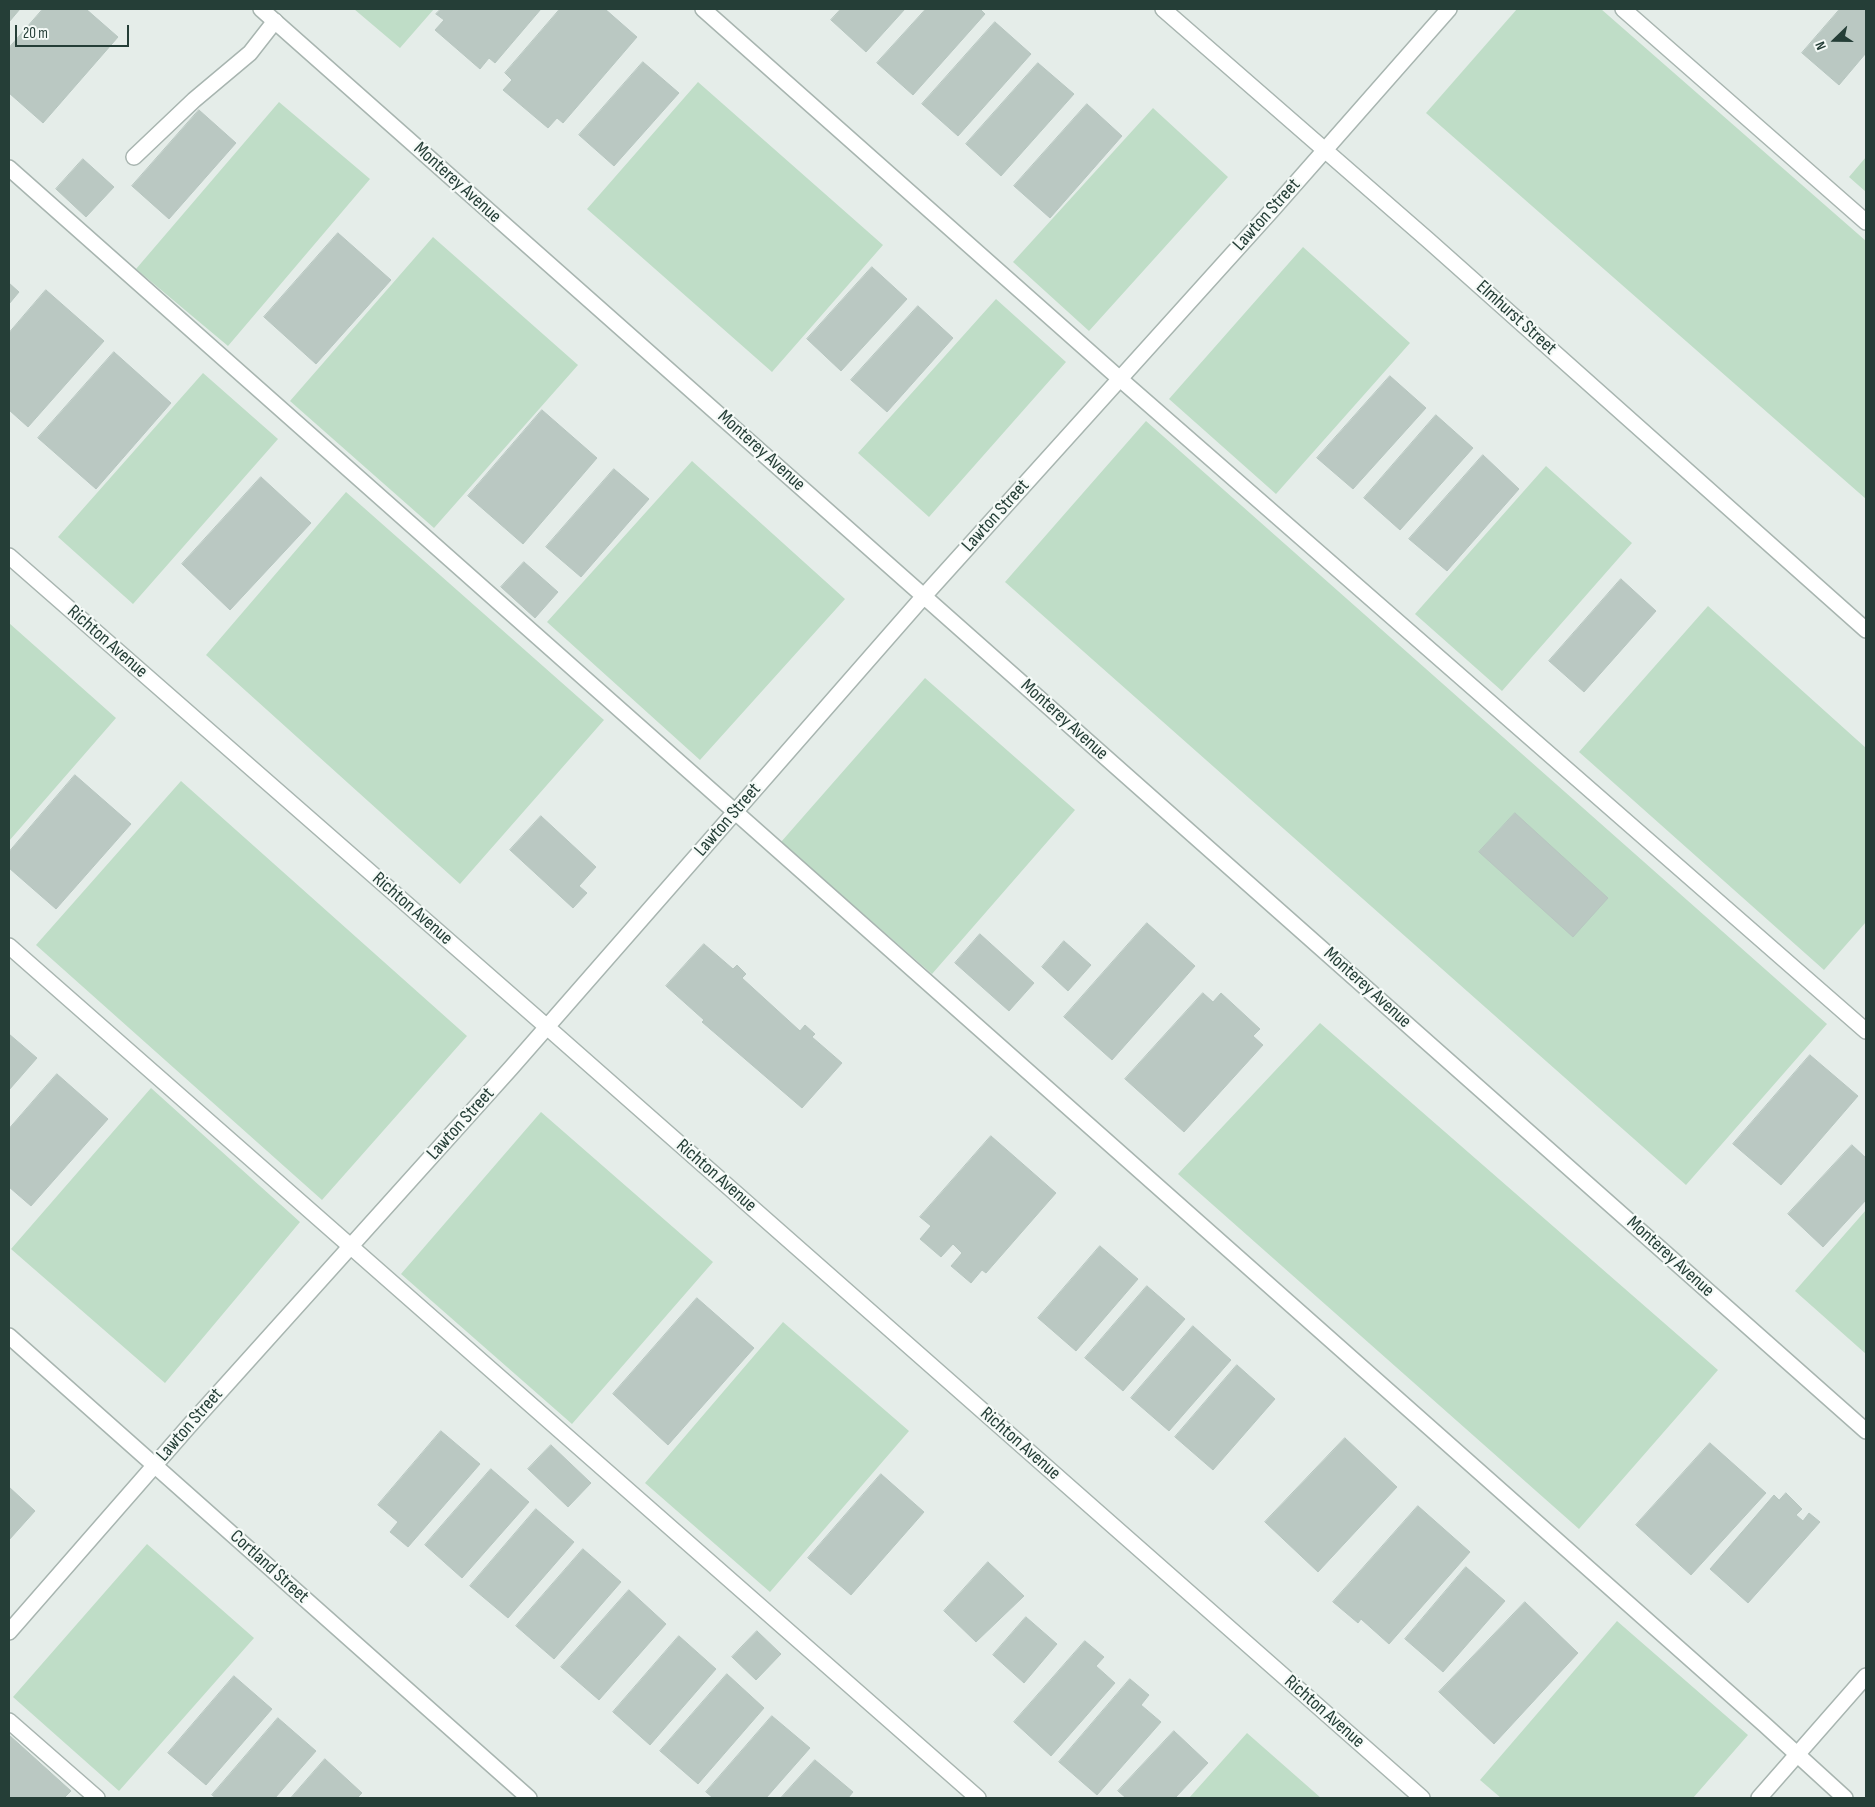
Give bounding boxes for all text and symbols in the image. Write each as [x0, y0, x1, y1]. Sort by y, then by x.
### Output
scale bar [18, 15, 131, 47]
north arrow [1810, 15, 1860, 65]
text: 20 m [23, 24, 48, 43]
text: N [1811, 39, 1830, 52]
street label: Monterey Avenue [408, 138, 506, 228]
street label: Lawton Street [1229, 174, 1305, 256]
street label: Elmhurst Street [1471, 276, 1561, 360]
street label: Monterey Avenue [712, 406, 810, 496]
street label: Lawton Street [958, 475, 1034, 557]
street label: Richton Avenue [62, 601, 152, 683]
street label: Monterey Avenue [1015, 675, 1113, 765]
street label: Lawton Street [690, 779, 766, 861]
street label: Richton Avenue [367, 868, 457, 950]
street label: Monterey Avenue [1318, 943, 1416, 1033]
street label: Lawton Street [423, 1083, 499, 1165]
street label: Richton Avenue [671, 1135, 761, 1217]
street label: Monterey Avenue [1621, 1212, 1719, 1302]
street label: Lawton Street [152, 1384, 228, 1466]
street label: Richton Avenue [975, 1403, 1065, 1485]
street label: Cortland Street [225, 1526, 313, 1608]
street label: Richton Avenue [1279, 1671, 1369, 1753]

